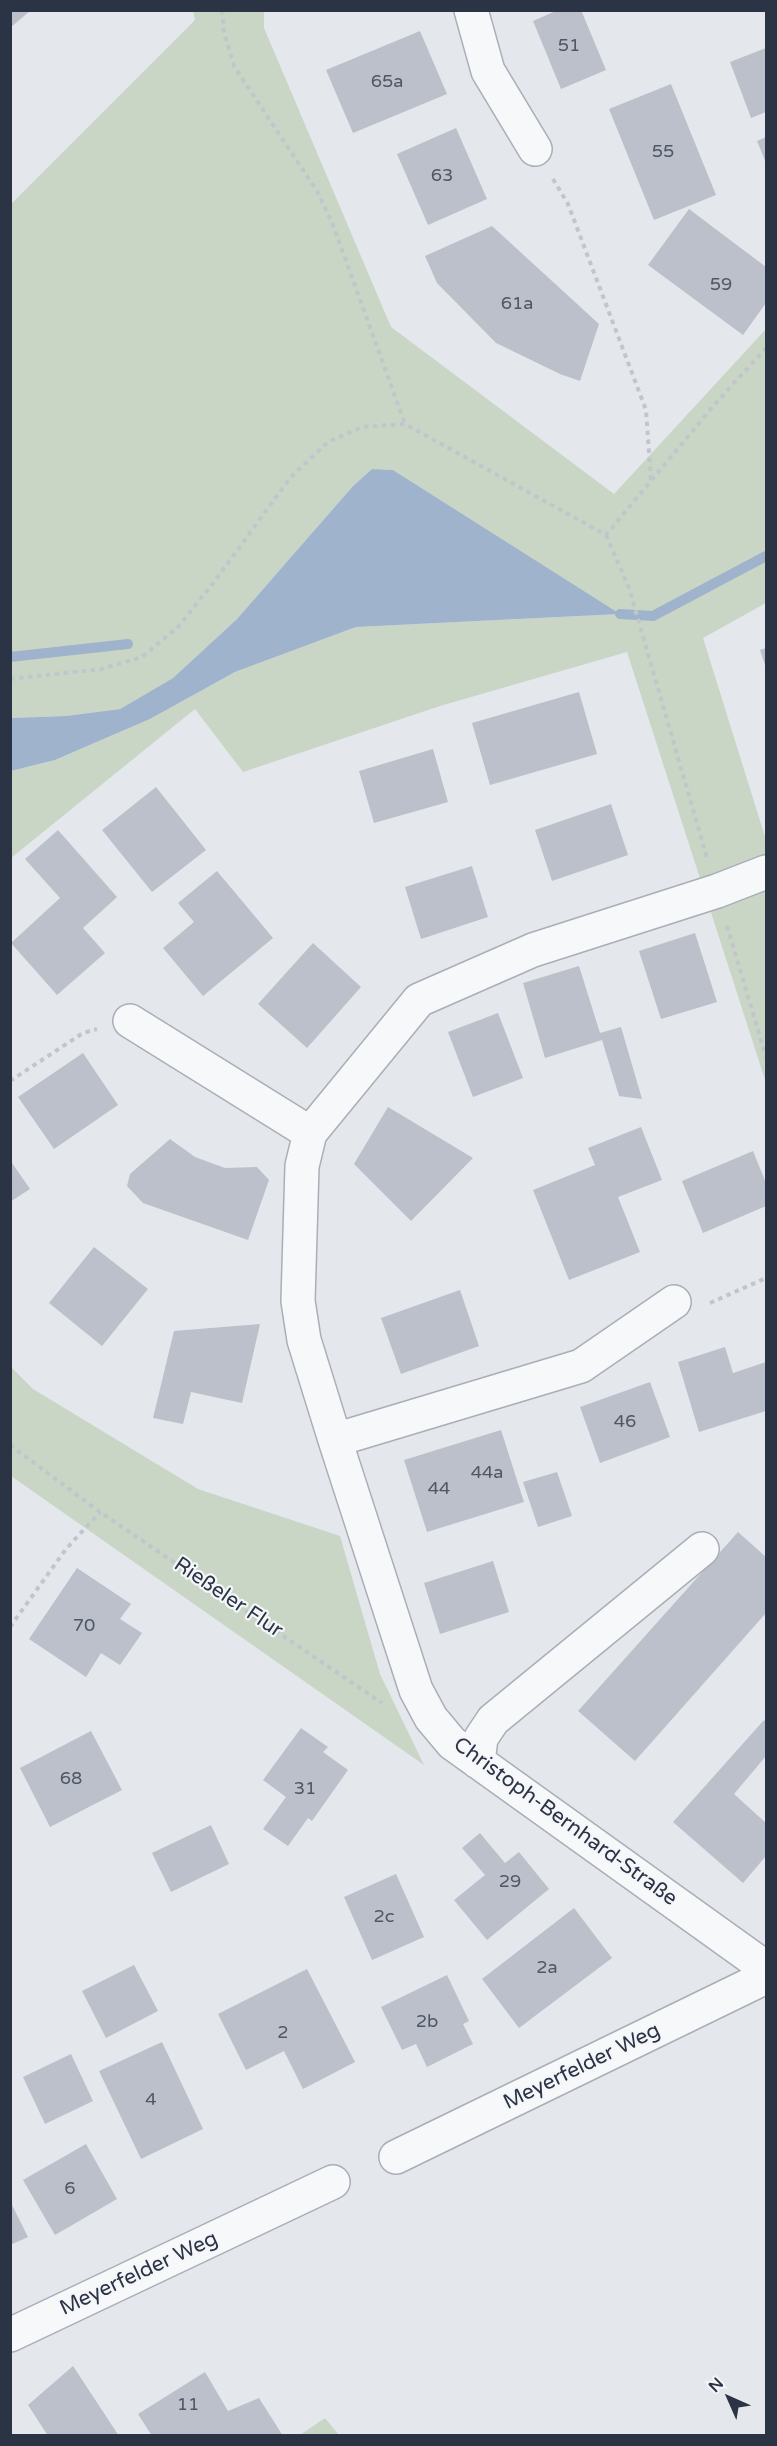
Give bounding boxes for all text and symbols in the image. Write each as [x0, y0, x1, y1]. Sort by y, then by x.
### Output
house number: 51 [558, 35, 580, 57]
house number: 65a [371, 71, 403, 93]
house number: 55 [652, 141, 674, 163]
house number: 63 [431, 165, 453, 187]
house number: 59 [710, 274, 732, 296]
house number: 61a [501, 293, 533, 315]
house number: 46 [614, 1411, 636, 1433]
house number: 44a [471, 1462, 503, 1484]
house number: 44 [428, 1478, 450, 1500]
street label: Rießeler Flur [169, 1552, 287, 1644]
house number: 70 [73, 1615, 95, 1637]
street label: Christoph-Bernhard-Straße [448, 1732, 682, 1912]
house number: 68 [60, 1768, 82, 1790]
house number: 31 [294, 1778, 316, 1800]
house number: 29 [499, 1871, 521, 1893]
house number: 2c [374, 1906, 394, 1928]
house number: 2a [536, 1957, 558, 1979]
house number: 2b [416, 2011, 438, 2033]
street label: Meyerfelder Weg [499, 2018, 665, 2116]
house number: 2 [277, 2022, 289, 2044]
house number: 4 [145, 2089, 157, 2111]
house number: 6 [64, 2178, 76, 2200]
street label: Meyerfelder Weg [56, 2226, 222, 2322]
north arrow [699, 2368, 759, 2428]
text: N [705, 2374, 728, 2397]
house number: 11 [177, 2394, 199, 2416]

